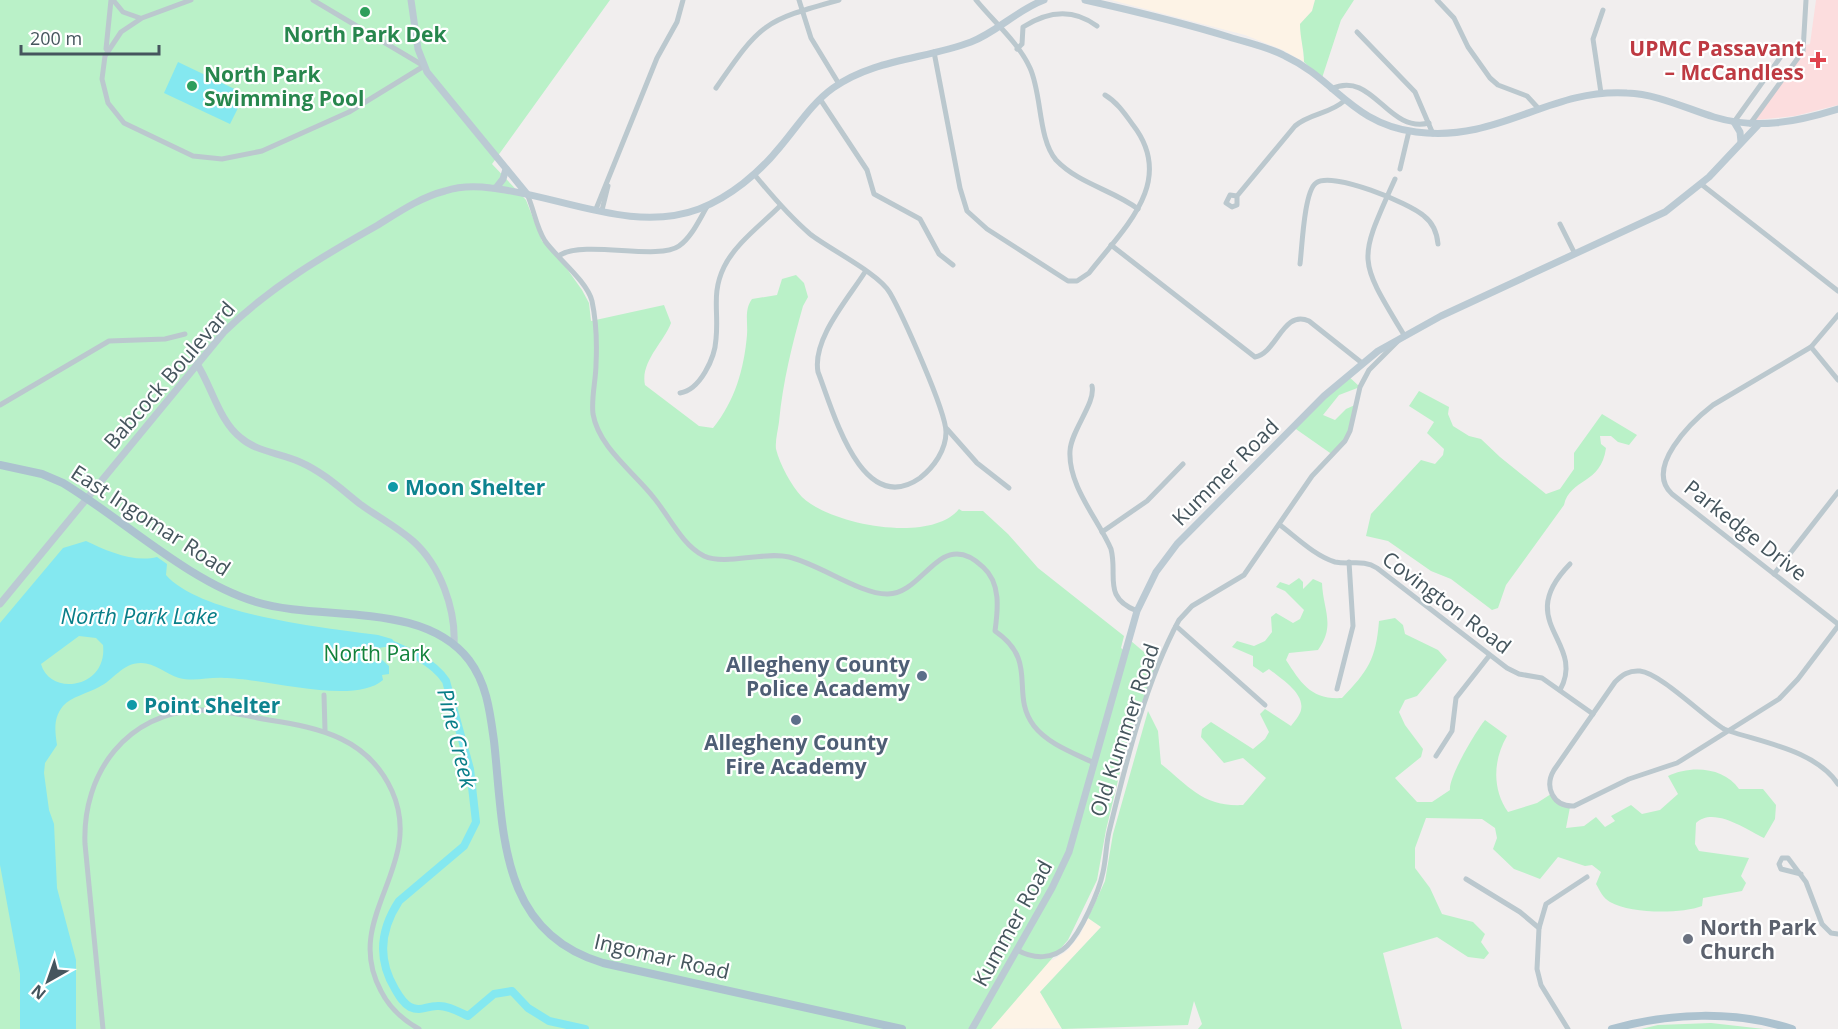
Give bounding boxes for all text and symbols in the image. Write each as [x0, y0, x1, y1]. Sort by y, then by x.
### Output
marker: North Park Dek [358, 5, 372, 19]
scale bar [21, 18, 159, 56]
place label: North Park Dek [284, 20, 447, 48]
text: 200 m [30, 26, 82, 50]
place label: UPMC Passavant – McCandless [1629, 34, 1804, 86]
marker: UPMC Passavant – McCandless [1809, 51, 1827, 69]
place label: North Park Swimming Pool [204, 60, 364, 112]
marker: North Park Swimming Pool [185, 79, 199, 93]
street label: Babcock Boulevard [97, 295, 241, 455]
street label: Kummer Road [1165, 412, 1285, 532]
street label: East Ingomar Road [66, 458, 236, 582]
place label: Moon Shelter [405, 473, 546, 501]
street label: Parkedge Drive [1679, 473, 1813, 587]
marker: Moon Shelter [386, 480, 400, 494]
street label: Covington Road [1377, 544, 1517, 660]
water label: North Park Lake [61, 600, 218, 630]
park label: North Park [324, 639, 430, 667]
street label: Old Kummer Road [1083, 640, 1165, 820]
place label: Allegheny County Police Academy [726, 650, 910, 702]
marker: Allegheny County Police Academy [915, 669, 929, 683]
water label: Pine Creek [431, 685, 485, 792]
place label: Point Shelter [144, 691, 281, 719]
marker: Point Shelter [125, 698, 139, 712]
marker: Allegheny County Fire Academy [789, 713, 803, 727]
place label: Allegheny County Fire Academy [704, 728, 888, 780]
street label: Kummer Road [966, 855, 1058, 991]
place label: North Park Church [1700, 913, 1817, 965]
street label: Ingomar Road [592, 927, 732, 985]
marker: North Park Church [1681, 932, 1695, 946]
north arrow [18, 951, 78, 1011]
text: N [26, 980, 50, 1005]

